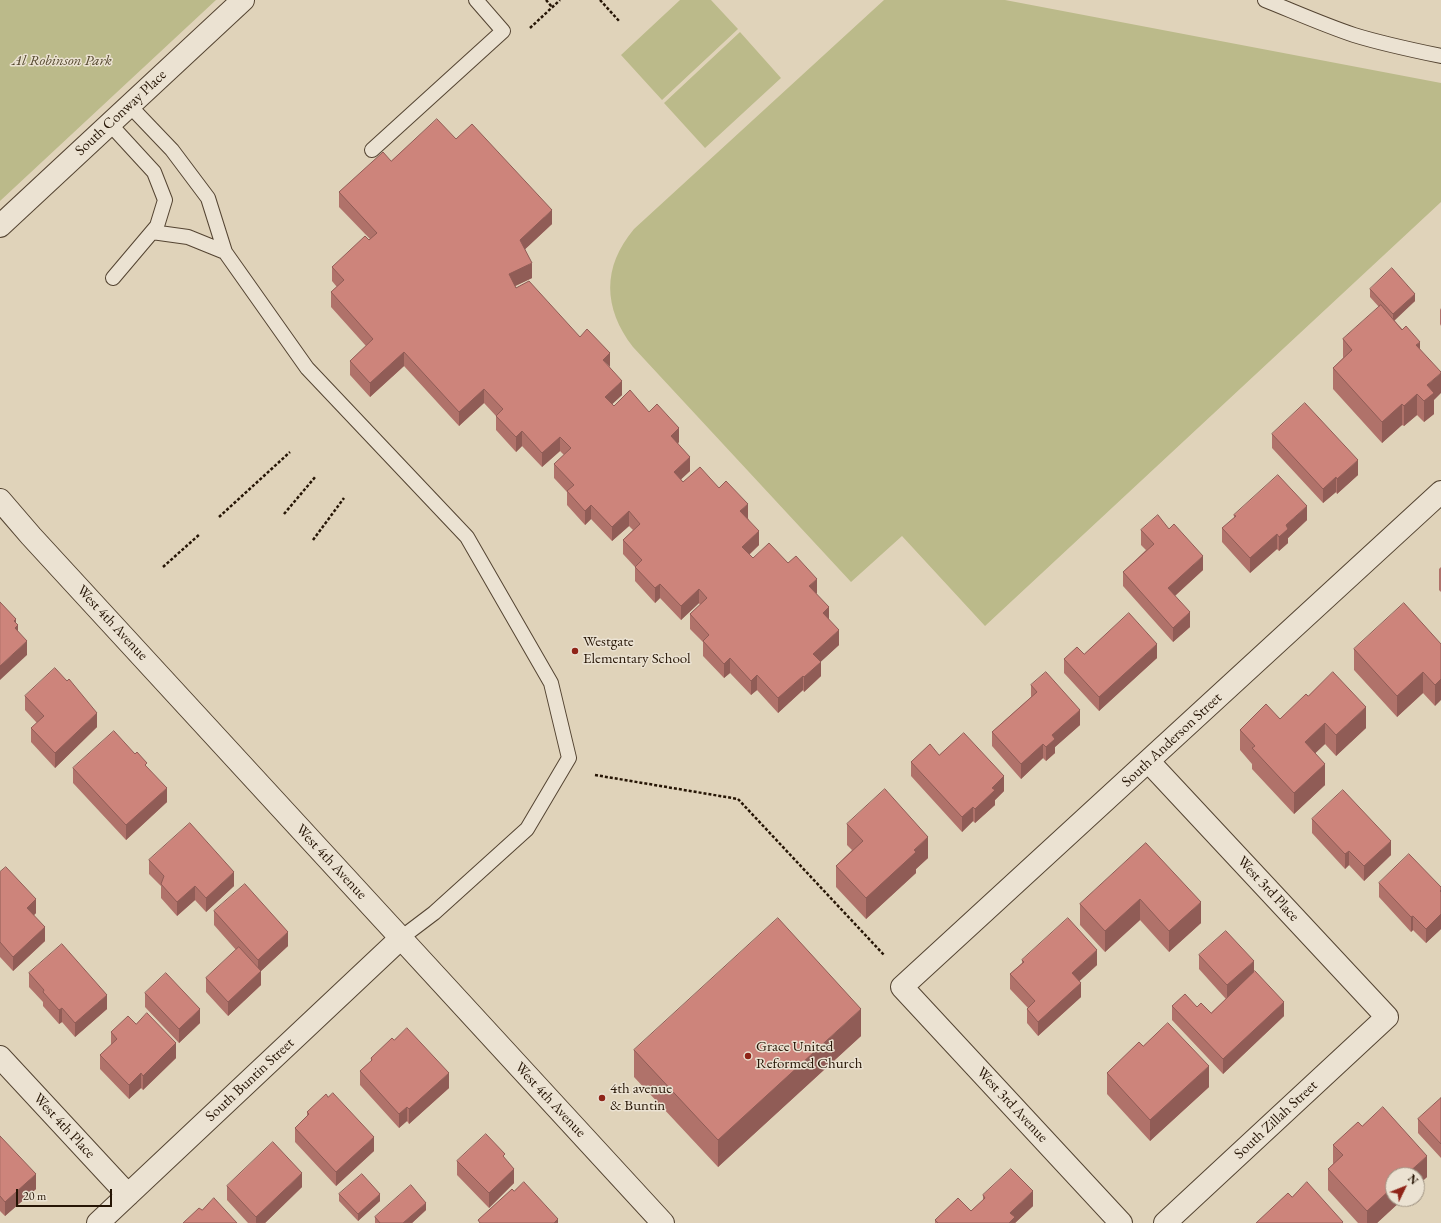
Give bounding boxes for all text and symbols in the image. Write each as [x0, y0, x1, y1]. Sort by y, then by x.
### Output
park label: Al Robinson Park [12, 52, 112, 70]
street label: South Conway Place [72, 66, 170, 160]
street label: West 4th Avenue [73, 582, 151, 664]
place label: Westgate Elementary School [583, 633, 691, 668]
marker: Westgate Elementary School [570, 646, 580, 656]
street label: South Anderson Street [1118, 689, 1226, 791]
street label: West 4th Avenue [292, 821, 370, 903]
street label: West 3rd Place [1233, 853, 1303, 925]
street label: South Buntin Street [202, 1034, 298, 1126]
place label: Grace United Reformed Church [756, 1038, 862, 1073]
marker: Grace United Reformed Church [743, 1051, 753, 1061]
street label: West 4th Avenue [511, 1059, 589, 1141]
street label: West 3rd Avenue [973, 1064, 1051, 1146]
street label: South Zillah Street [1231, 1077, 1321, 1163]
place label: 4th avenue & Buntin [610, 1080, 672, 1115]
street label: West 4th Place [29, 1090, 99, 1162]
marker: 4th avenue & Buntin [597, 1093, 607, 1103]
north arrow [1385, 1167, 1425, 1207]
text: N [1405, 1171, 1421, 1188]
scale bar [18, 1181, 114, 1207]
text: 20 m [23, 1188, 46, 1204]

